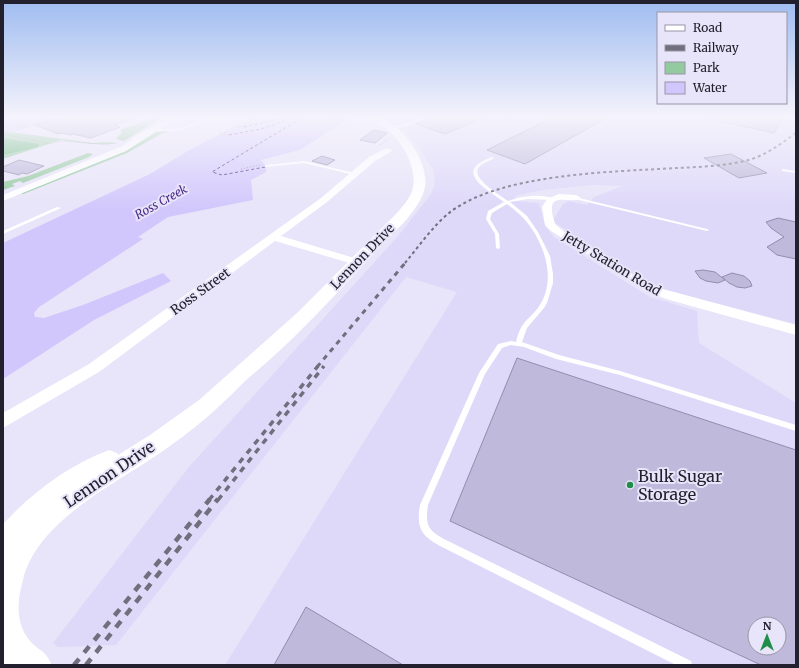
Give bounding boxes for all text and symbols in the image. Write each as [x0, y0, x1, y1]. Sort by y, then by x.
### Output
legend [657, 12, 787, 104]
text: Road [693, 20, 722, 35]
text: Railway [693, 40, 739, 55]
text: Park [693, 60, 720, 75]
text: Water [692, 80, 728, 95]
water label: Ross Creek [132, 181, 190, 222]
street label: Lennon Drive [327, 220, 398, 293]
street label: Jetty Station Road [559, 227, 664, 300]
street label: Ross Street [167, 264, 233, 319]
street label: Lennon Drive [60, 436, 158, 512]
place label: Bulk Sugar Storage [638, 466, 722, 504]
marker: Bulk Sugar Storage [625, 480, 635, 490]
north arrow [747, 616, 787, 656]
text: N [763, 619, 772, 633]

